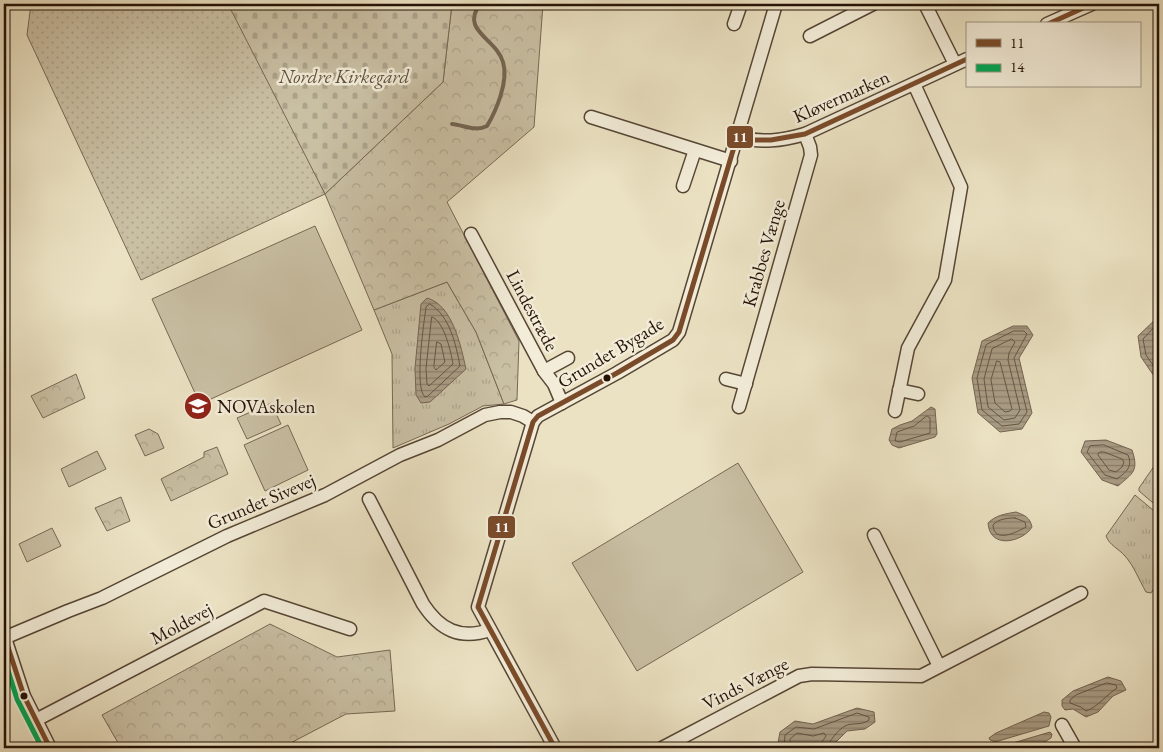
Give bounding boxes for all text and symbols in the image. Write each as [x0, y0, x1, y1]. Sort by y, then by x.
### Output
legend [966, 22, 1140, 88]
text: 11 [1010, 33, 1024, 52]
text: 14 [1010, 57, 1025, 76]
park label: Nordre Kirkegård [278, 64, 410, 89]
street label: Kløvermarken [789, 64, 893, 129]
line badge: 11 [726, 125, 754, 149]
text: 11 [733, 128, 747, 146]
street label: Krabbes Vænge [736, 196, 791, 310]
street label: Lindestræde [501, 265, 564, 355]
street label: Grundet Bygade [553, 311, 668, 394]
unlabelled marker [602, 373, 612, 383]
school or university icon: NOVAskolen [183, 391, 213, 421]
place label: NOVAskolen [217, 394, 316, 419]
street label: Grundet Sivevej [203, 467, 319, 536]
line badge: 11 [487, 515, 516, 539]
text: 11 [495, 518, 509, 536]
street label: Moldevej [146, 597, 217, 650]
street label: Vinds Vænge [698, 651, 793, 716]
unlabelled marker [19, 691, 29, 701]

